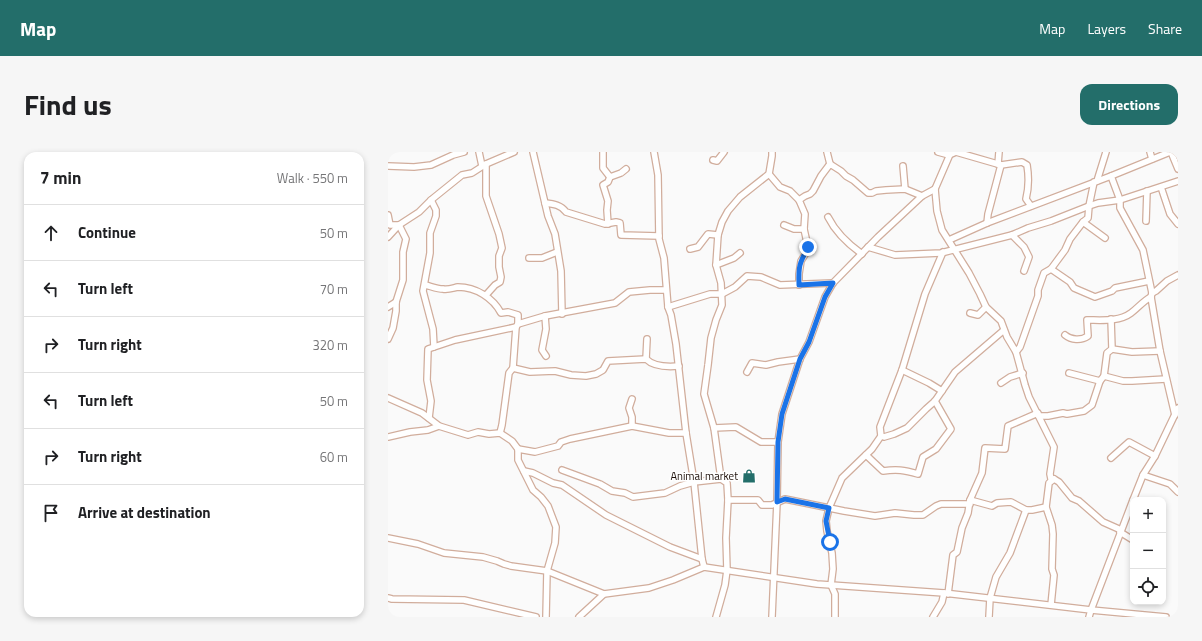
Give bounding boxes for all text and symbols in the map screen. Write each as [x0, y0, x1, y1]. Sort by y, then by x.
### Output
text: Map [20, 14, 56, 43]
text: Map [1039, 18, 1065, 39]
text: Layers [1087, 18, 1126, 39]
text: Share [1148, 18, 1182, 39]
text: Find us [24, 83, 112, 126]
button: Directions [1080, 84, 1178, 125]
text: 7 min [40, 165, 81, 191]
text: Walk · 550 m [277, 168, 348, 188]
text: Continue [78, 221, 136, 244]
icon: ahead [40, 222, 62, 244]
text: 50 m [320, 223, 348, 243]
route end [799, 238, 817, 256]
text: Turn left [78, 277, 133, 300]
icon: left [40, 278, 62, 300]
text: 70 m [320, 279, 348, 299]
text: Turn right [78, 333, 142, 356]
icon: right [40, 334, 62, 356]
text: 320 m [312, 335, 348, 355]
text: Turn left [78, 389, 133, 412]
icon: left [40, 390, 62, 412]
text: 50 m [320, 391, 348, 411]
text: Turn right [78, 445, 142, 468]
icon: right [40, 446, 62, 468]
text: 60 m [320, 447, 348, 467]
place label: Animal market [670, 468, 738, 484]
shop icon: Animal market [741, 468, 757, 484]
map controls [1130, 497, 1166, 605]
button: + [1130, 497, 1166, 533]
text: Arrive at destination [78, 501, 211, 524]
icon: arrive [40, 502, 62, 524]
route start [821, 533, 839, 551]
button: − [1130, 533, 1166, 569]
button: locate [1130, 569, 1166, 605]

